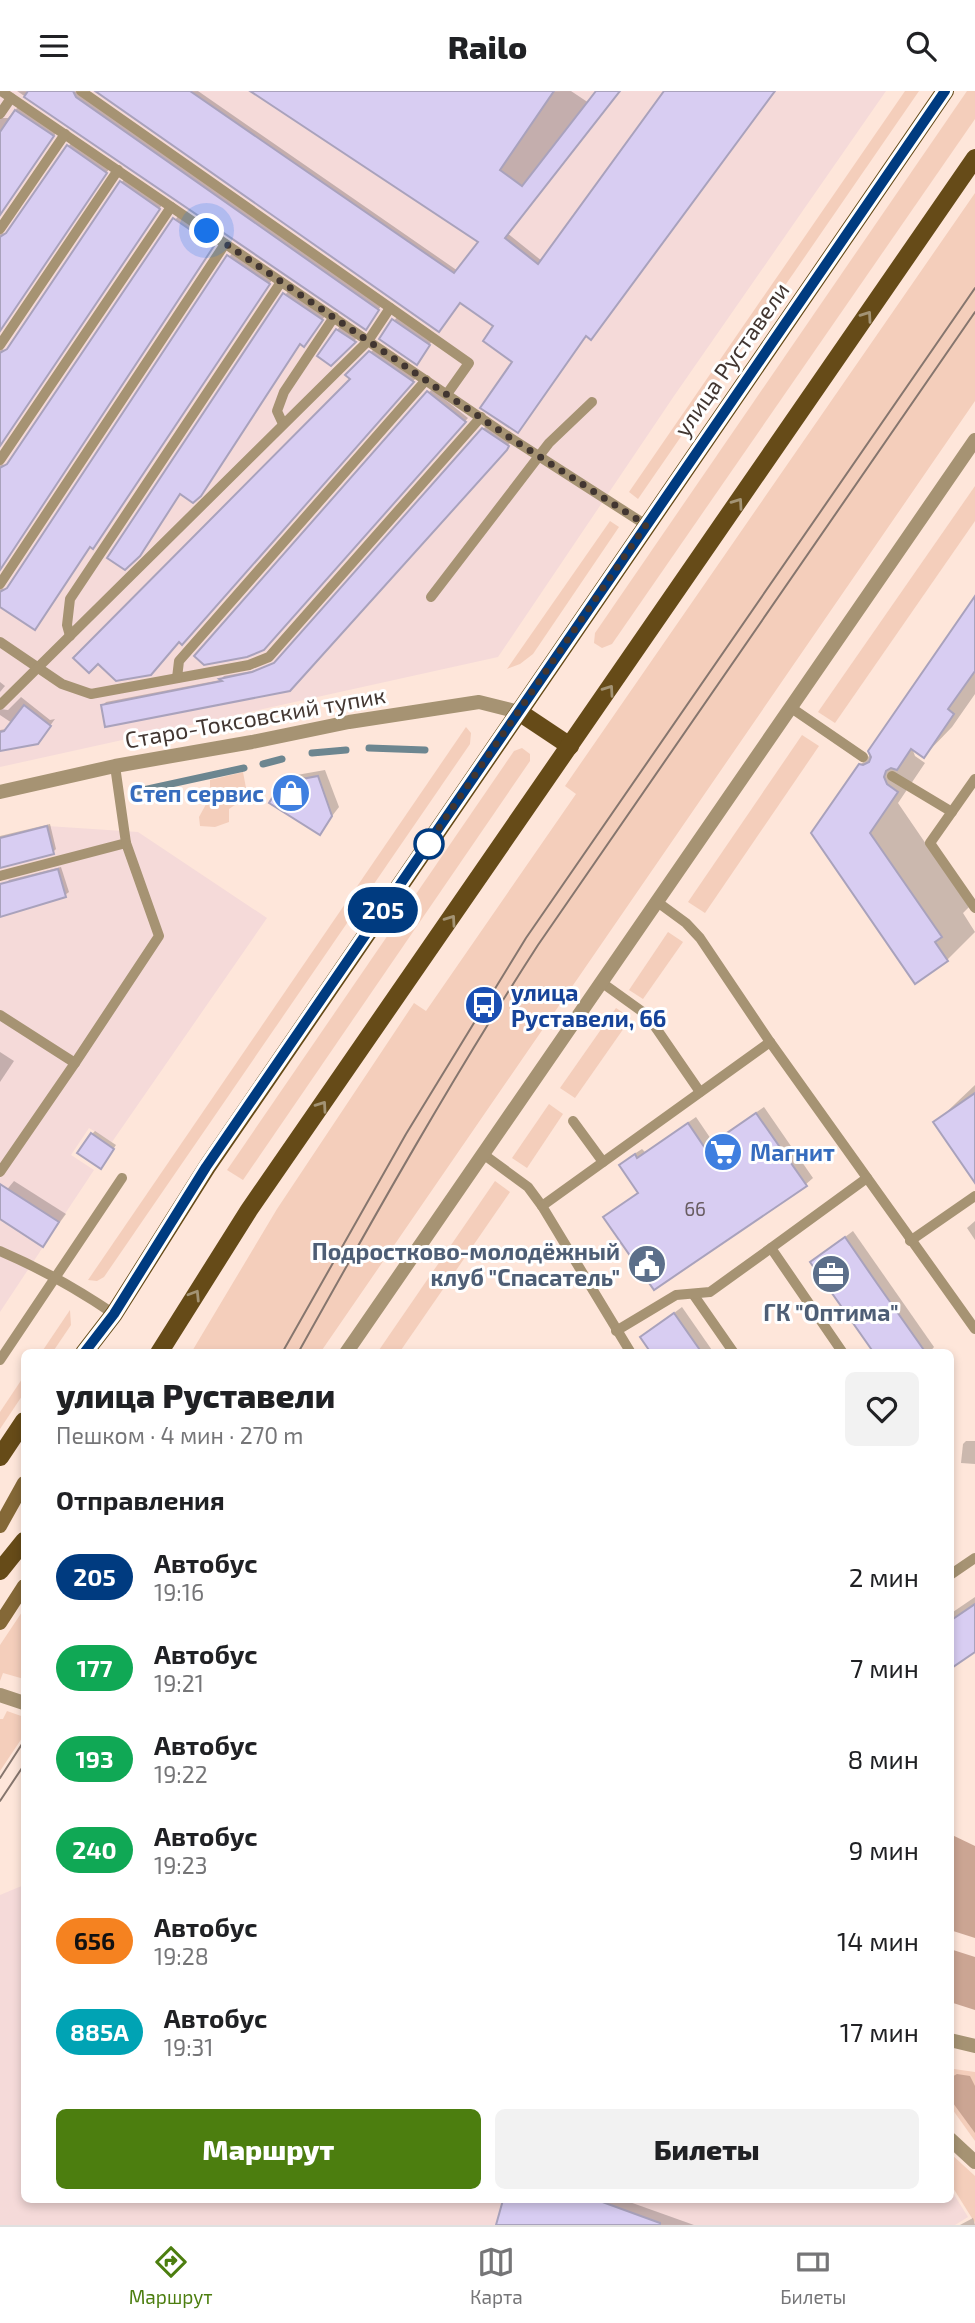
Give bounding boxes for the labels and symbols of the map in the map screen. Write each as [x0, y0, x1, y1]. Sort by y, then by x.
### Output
your location [189, 213, 224, 248]
street label: улица Руставели [667, 276, 795, 442]
one-way arrow [859, 311, 871, 324]
one-way arrow [730, 498, 742, 511]
street label: Старо-Токсовский тупик [122, 680, 388, 755]
one-way arrow [601, 685, 613, 698]
shop icon: Степ сервис [270, 772, 312, 814]
place label: Степ сервис [130, 779, 264, 807]
unlabelled marker [414, 829, 444, 859]
line badge: 205 [343, 887, 423, 933]
one-way arrow [443, 915, 455, 928]
place label: улица Руставели, 66 [511, 978, 666, 1032]
bus stop icon: улица Руставели, 66 [463, 984, 505, 1026]
one-way arrow [314, 1101, 326, 1114]
supermarket icon: Магнит [702, 1131, 744, 1173]
place label: Магнит [750, 1138, 835, 1166]
house number: 66 [684, 1197, 706, 1220]
place label: Подростково-молодёжный клуб "Спасатель" [312, 1237, 620, 1291]
public building icon: Подростково-молодёжный клуб "Спасатель" [626, 1243, 668, 1285]
office icon: ГК "Оптима" [810, 1253, 852, 1295]
one-way arrow [187, 1290, 200, 1303]
place label: ГК "Оптима" [763, 1298, 899, 1326]

